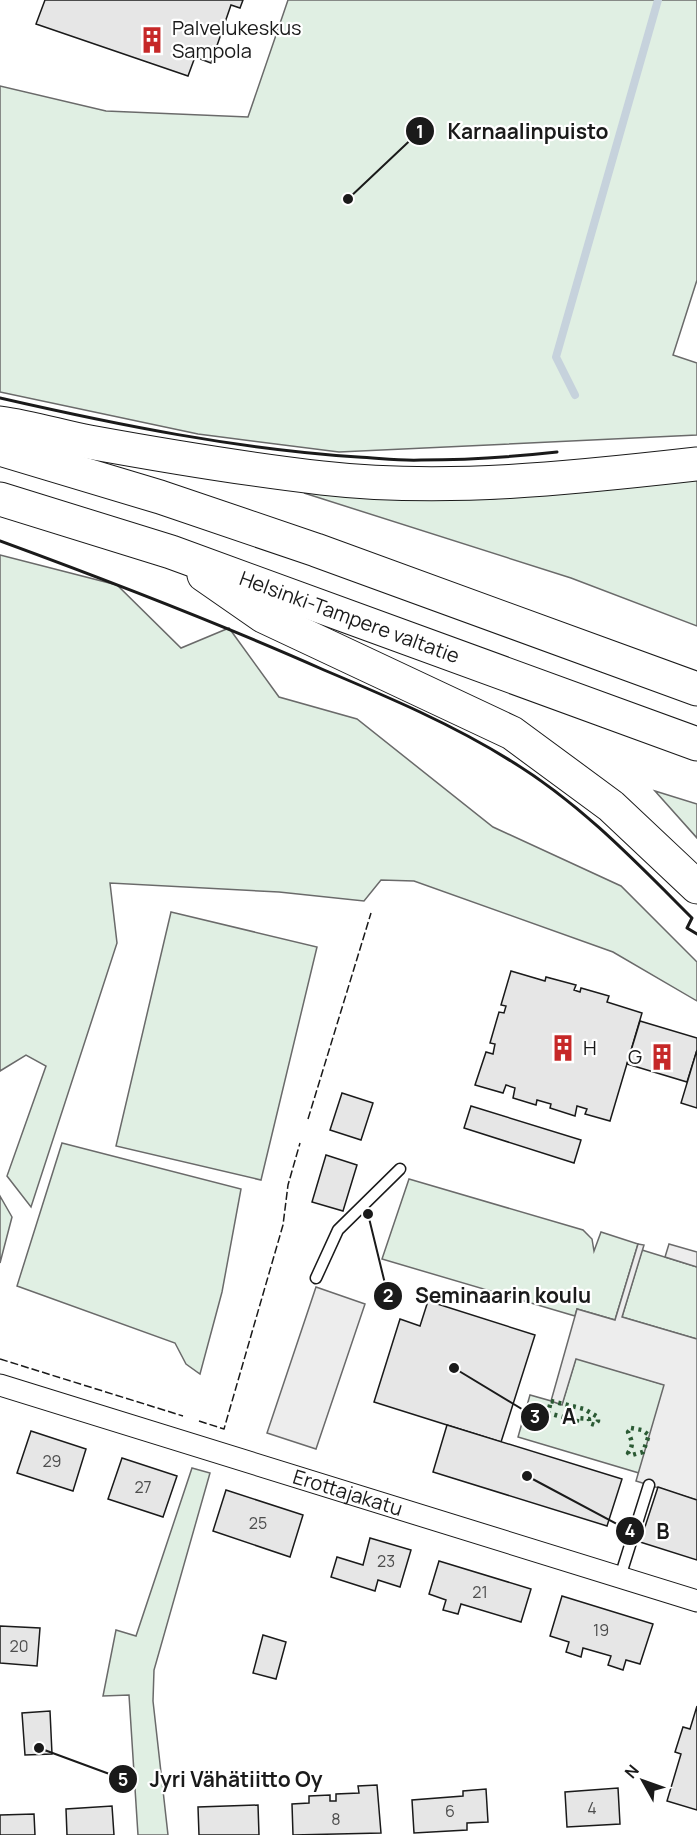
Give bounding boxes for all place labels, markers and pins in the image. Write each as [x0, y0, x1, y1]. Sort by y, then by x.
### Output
place label: Palvelukeskus Sampola [172, 14, 302, 64]
building icon: Palvelukeskus Sampola [137, 25, 167, 55]
callout: Karnaalinpuisto [405, 112, 620, 151]
building icon: H [548, 1033, 578, 1063]
place label: H [583, 1034, 597, 1061]
building icon: G [647, 1042, 677, 1072]
place label: G [628, 1043, 642, 1070]
callout: Seminaarin koulu [373, 1276, 603, 1315]
callout: A [520, 1398, 588, 1437]
callout: B [615, 1512, 682, 1551]
callout: Jyri Vähätiitto Oy [108, 1760, 335, 1799]

